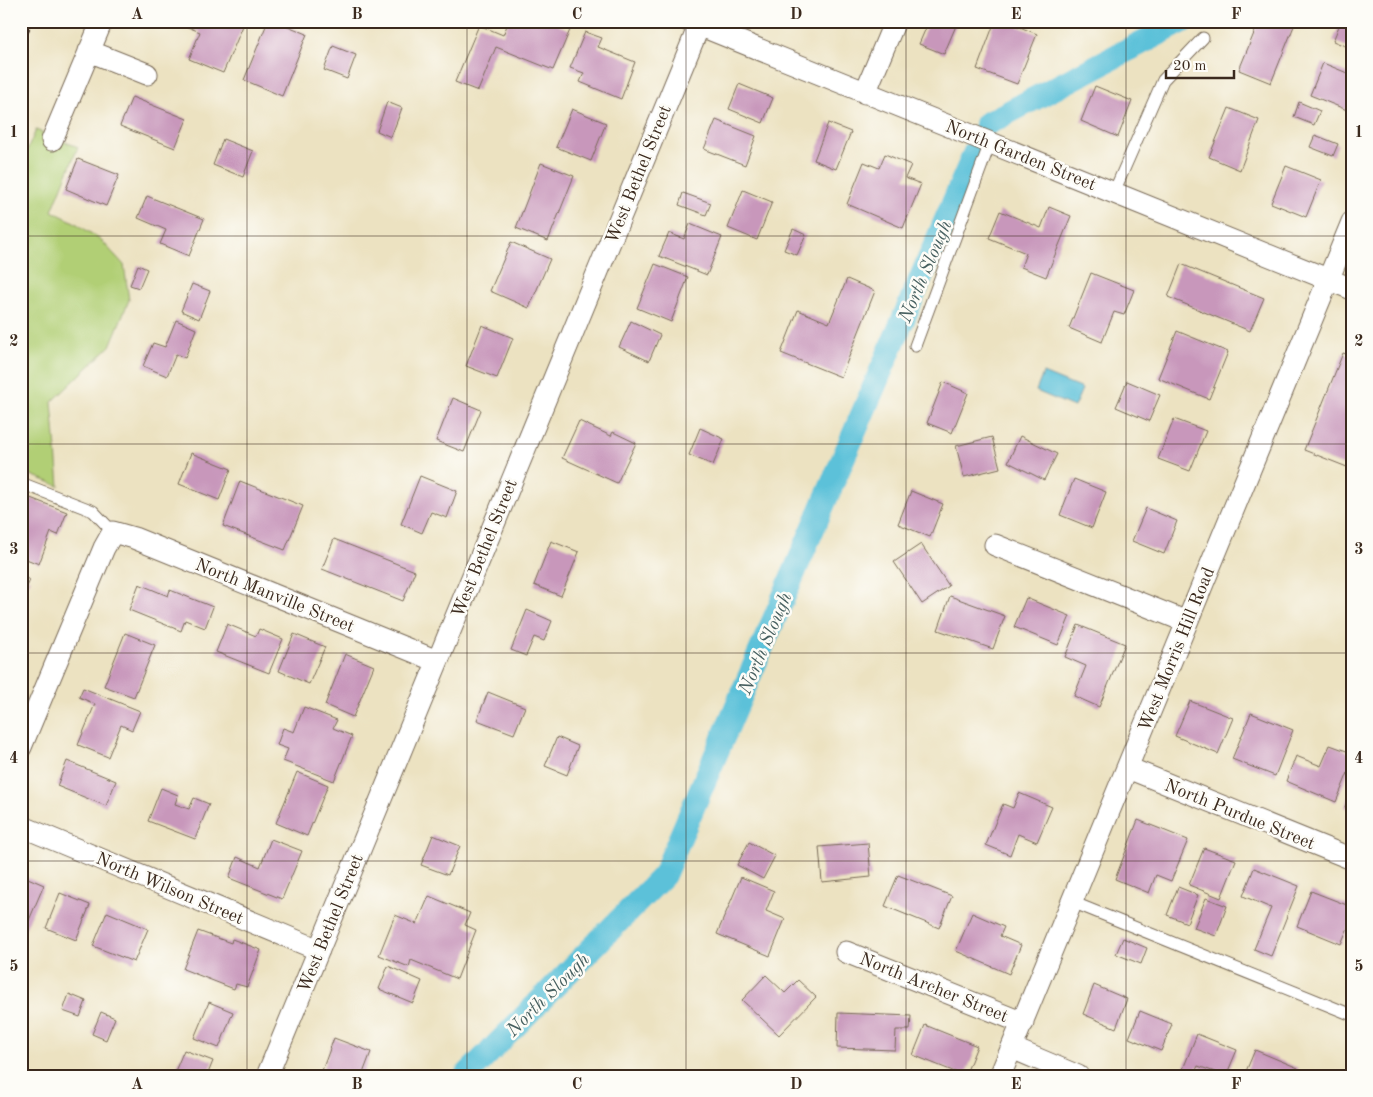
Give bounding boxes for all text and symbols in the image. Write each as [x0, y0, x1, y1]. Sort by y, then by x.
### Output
text: A [131, 7, 143, 23]
text: B [351, 7, 363, 23]
text: C [572, 7, 582, 23]
text: D [790, 7, 802, 23]
text: E [1010, 7, 1022, 23]
text: F [1231, 7, 1242, 23]
scale bar [1166, 48, 1233, 80]
text: 20 m [1173, 59, 1207, 74]
street label: West Bethel Street [603, 103, 675, 246]
street label: North Garden Street [943, 117, 1098, 194]
text: 1 [9, 125, 19, 141]
text: 1 [1354, 125, 1364, 141]
water label: North Slough [896, 218, 956, 327]
text: 2 [9, 334, 19, 350]
text: 2 [1354, 334, 1364, 350]
street label: West Bethel Street [449, 477, 521, 620]
text: 3 [9, 542, 19, 558]
text: 3 [1354, 542, 1364, 558]
street label: North Manville Street [192, 556, 357, 636]
street label: West Morris Hill Road [1136, 565, 1218, 734]
water label: North Slough [736, 590, 796, 699]
text: 4 [9, 751, 19, 767]
text: 4 [1354, 751, 1364, 767]
street label: North Purdue Street [1162, 777, 1317, 853]
street label: North Wilson Street [93, 850, 246, 928]
street label: West Bethel Street [295, 852, 367, 995]
water label: North Slough [503, 950, 594, 1042]
street label: North Archer Street [857, 950, 1010, 1026]
text: 5 [9, 959, 19, 975]
text: 5 [1354, 959, 1364, 975]
text: A [131, 1077, 143, 1093]
text: B [351, 1077, 363, 1093]
text: C [572, 1077, 582, 1093]
text: D [790, 1077, 802, 1093]
text: E [1010, 1077, 1022, 1093]
text: F [1231, 1077, 1242, 1093]

